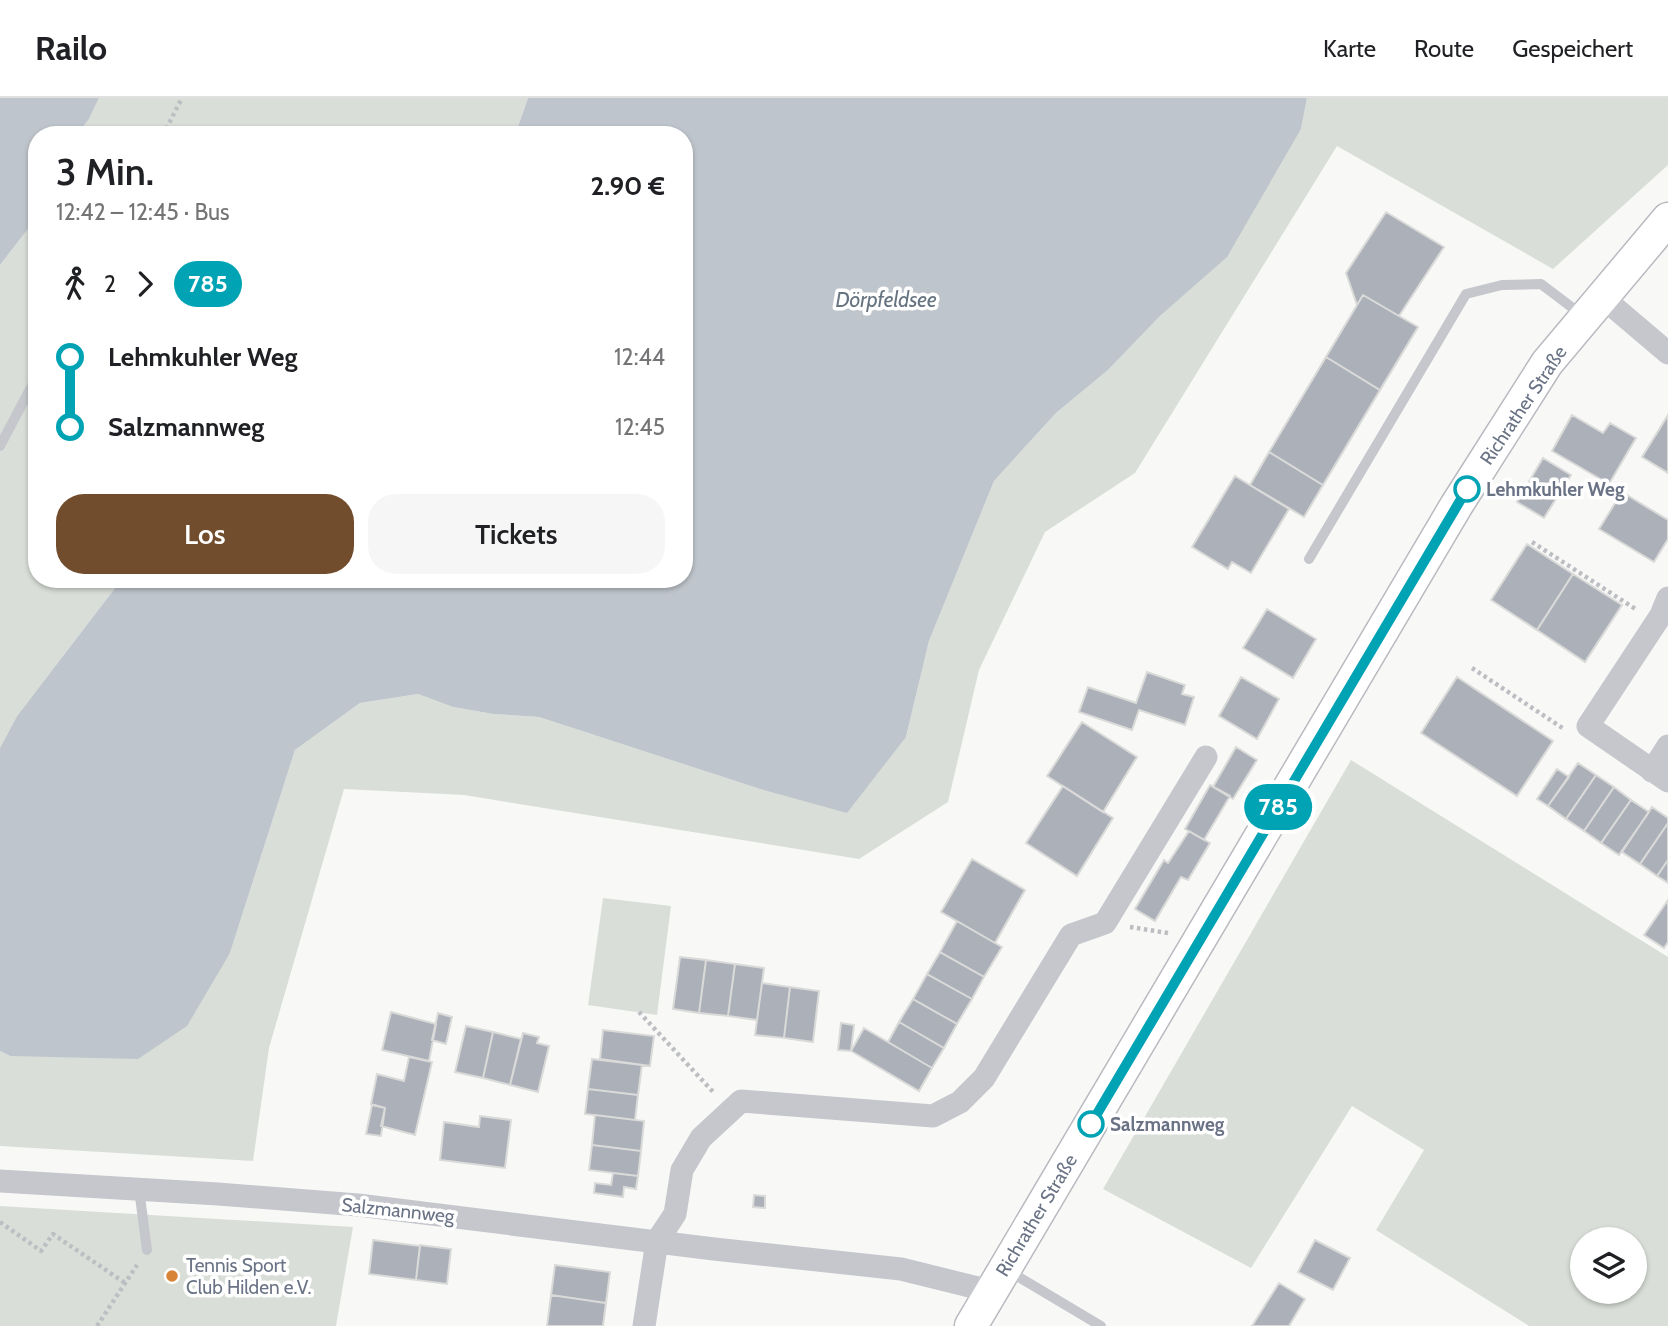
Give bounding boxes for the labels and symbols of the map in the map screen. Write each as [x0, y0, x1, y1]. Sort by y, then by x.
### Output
water label: Dörpfeldsee [835, 287, 937, 312]
street label: Richrather Straße [1475, 341, 1572, 469]
marker: Lehmkuhler Weg [1454, 476, 1480, 502]
place label: Lehmkuhler Weg [1486, 478, 1625, 501]
line badge: 785 [1238, 784, 1318, 830]
marker: Salzmannweg [1078, 1111, 1104, 1137]
place label: Salzmannweg [1110, 1113, 1225, 1136]
street label: Richrather Straße [991, 1150, 1082, 1281]
street label: Salzmannweg [340, 1193, 456, 1228]
place label: Tennis Sport Club Hilden e.V. [186, 1254, 311, 1299]
marker: Tennis Sport Club Hilden e.V. [164, 1268, 180, 1284]

